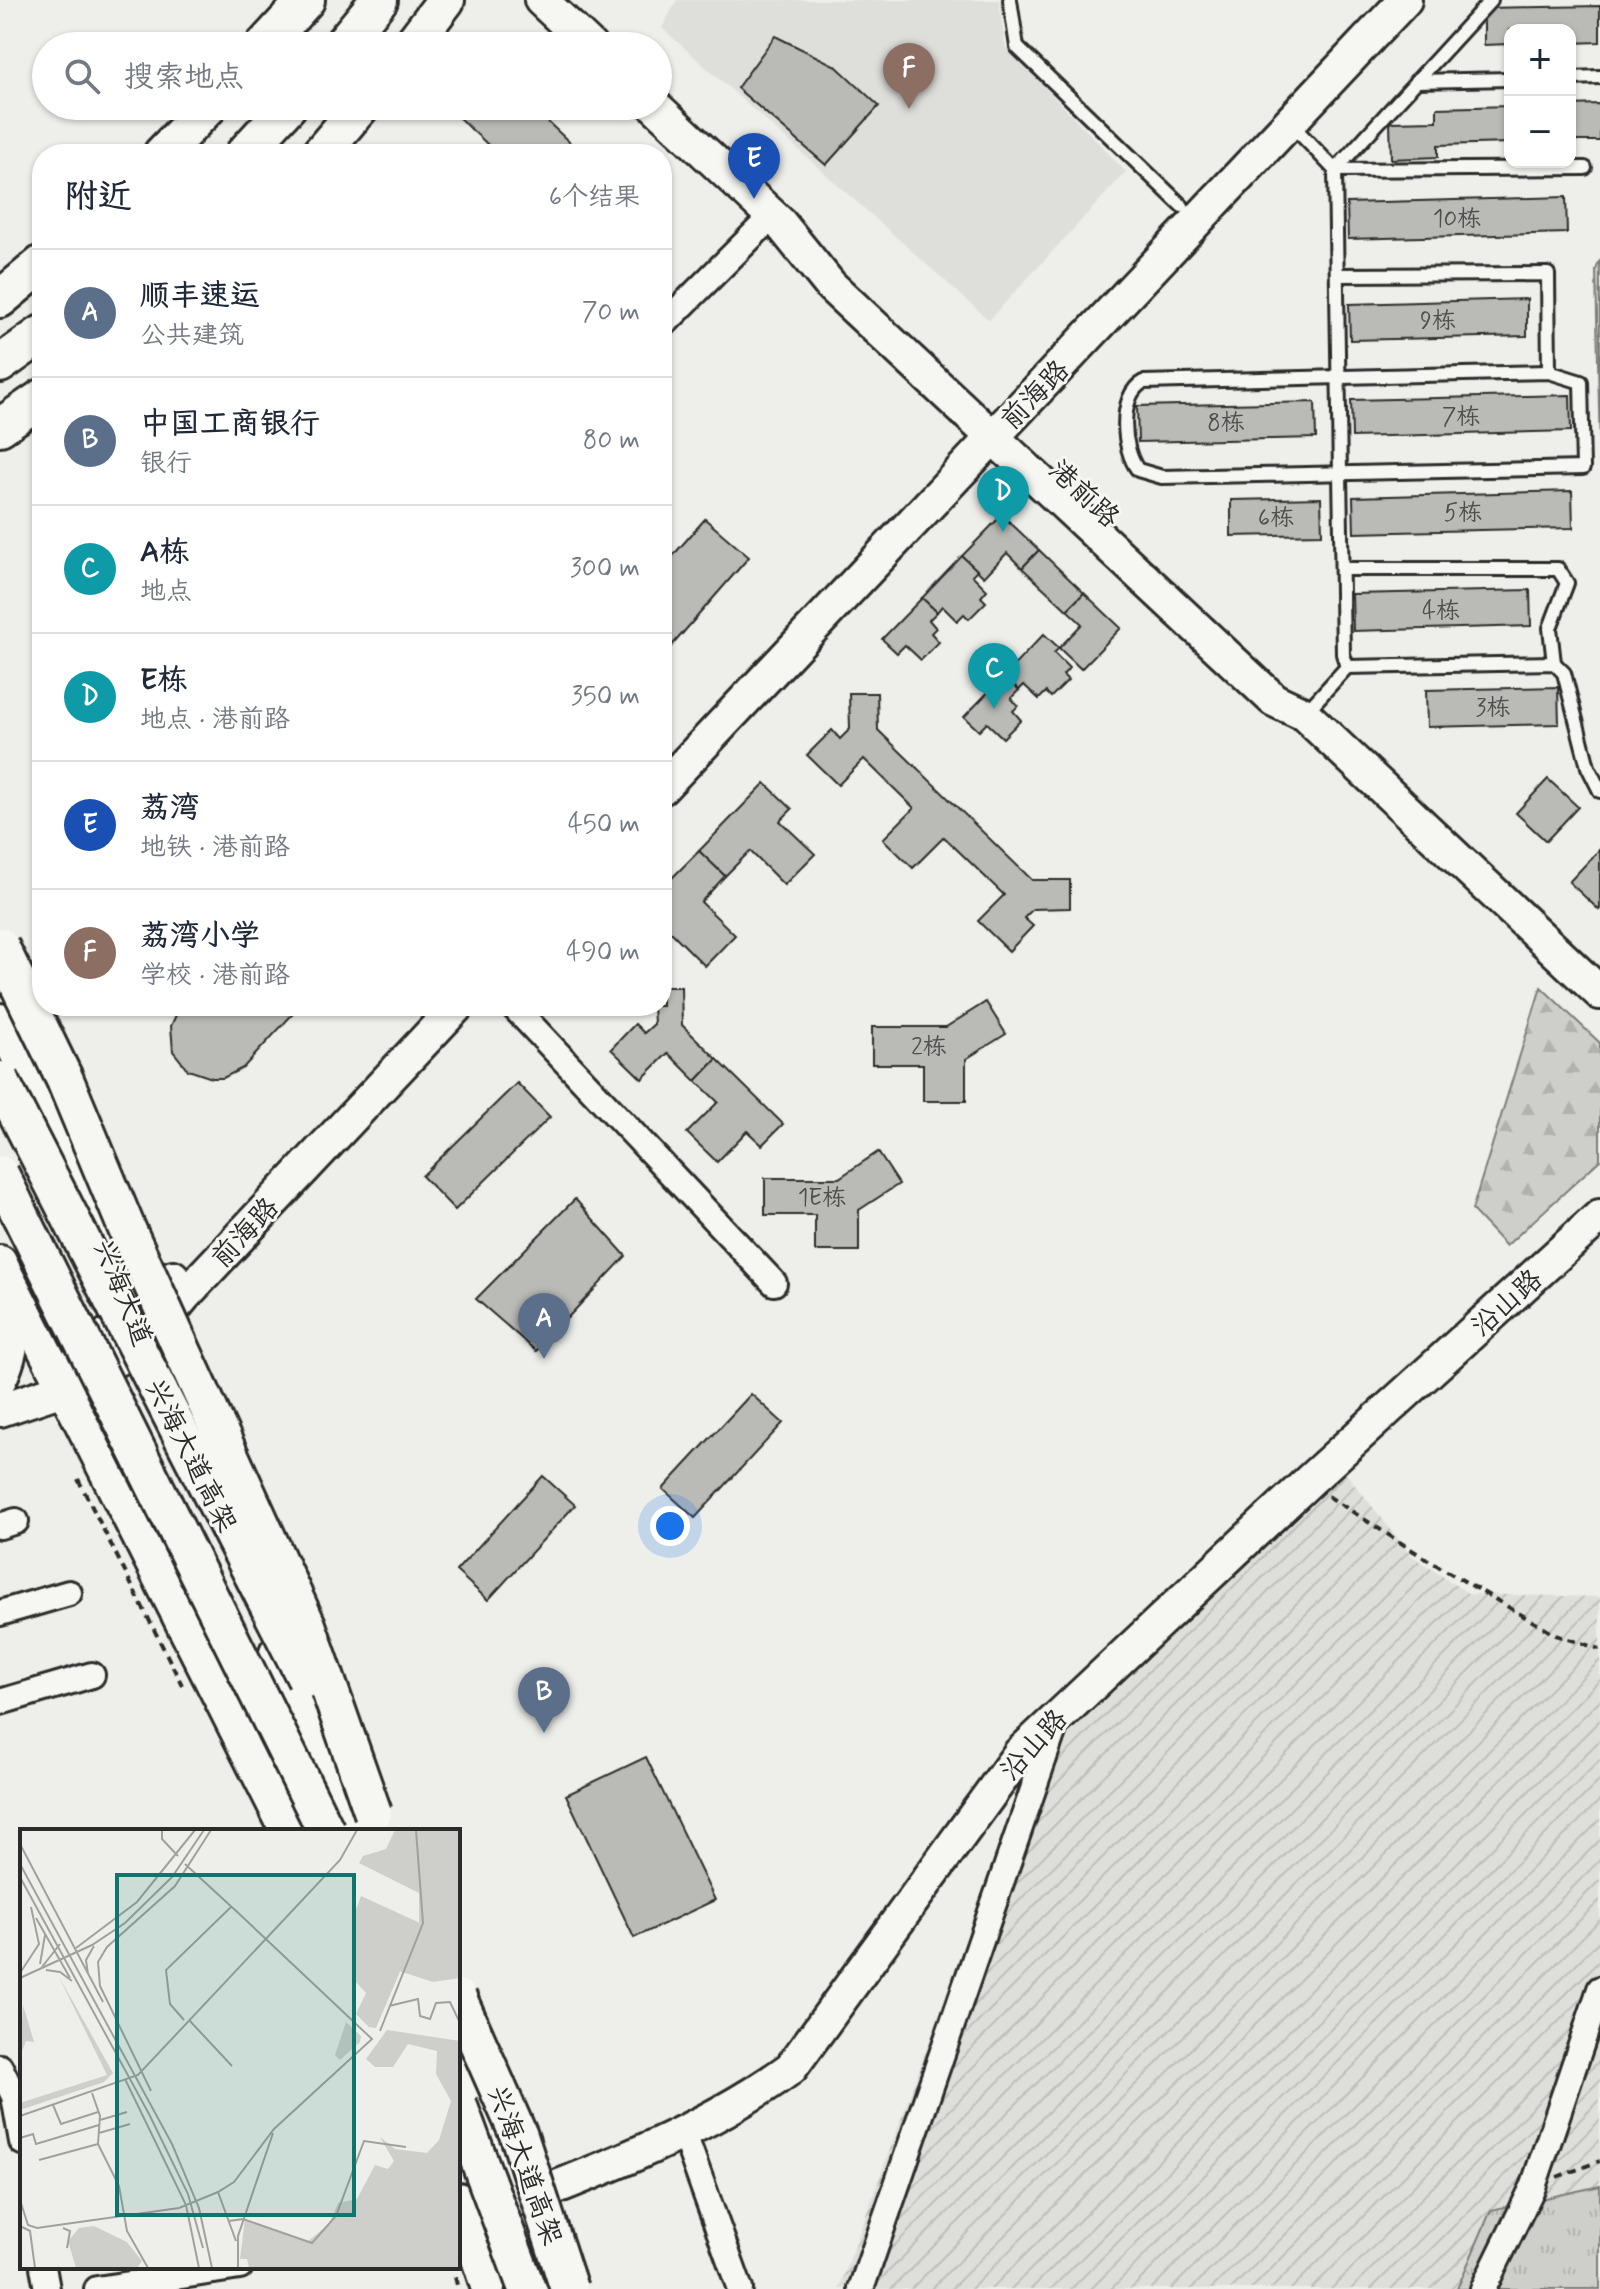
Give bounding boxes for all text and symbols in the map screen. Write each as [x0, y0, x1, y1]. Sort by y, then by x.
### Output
map controls [1504, 24, 1576, 168]
button: + [1504, 24, 1576, 96]
search box [32, 32, 672, 120]
pin: F [883, 43, 935, 109]
icon: search [60, 54, 104, 98]
text: 搜索地点 [124, 58, 244, 97]
button: − [1504, 96, 1576, 168]
pin: E [728, 133, 780, 199]
text: 附近 [64, 175, 132, 220]
text: 6个结果 [549, 181, 640, 215]
house number: 10栋 [1433, 204, 1481, 235]
text: 顺丰速运 [140, 277, 260, 316]
text: A [81, 296, 99, 330]
text: 70 m [582, 296, 640, 330]
house number: 9栋 [1420, 306, 1456, 337]
text: 公共建筑 [140, 319, 244, 353]
street label: 前海路 [993, 353, 1078, 439]
house number: 7栋 [1442, 402, 1480, 433]
text: 中国工商银行 [140, 405, 320, 444]
house number: 8栋 [1207, 408, 1245, 439]
text: B [82, 424, 98, 458]
text: 80 m [583, 424, 640, 458]
text: 银行 [140, 447, 192, 481]
street label: 港前路 [1040, 453, 1127, 537]
pin: D [977, 466, 1029, 532]
house number: 5栋 [1444, 498, 1482, 529]
house number: 6栋 [1258, 503, 1294, 534]
text: A栋 [140, 533, 190, 572]
text: C [81, 552, 99, 586]
text: 300 m [570, 552, 640, 586]
text: 地点 [140, 575, 192, 609]
house number: 4栋 [1422, 596, 1460, 627]
pin: C [968, 643, 1020, 709]
text: E栋 [140, 661, 188, 700]
text: D [81, 680, 99, 714]
text: 350 m [571, 680, 640, 714]
house number: 3栋 [1476, 693, 1510, 724]
text: 地点 · 港前路 [140, 703, 290, 737]
text: 荔湾 [140, 789, 200, 828]
text: E [82, 808, 98, 842]
text: 450 m [568, 808, 640, 842]
text: 地铁 · 港前路 [140, 831, 290, 865]
text: 荔湾小学 [140, 917, 260, 956]
text: F [83, 936, 97, 970]
text: 490 m [566, 936, 640, 970]
text: 学校 · 港前路 [140, 959, 290, 993]
house number: 2栋 [911, 1032, 947, 1063]
house number: 1E栋 [798, 1183, 846, 1214]
street label: 前海路 [204, 1190, 288, 1277]
street label: 兴海大道 [84, 1234, 160, 1352]
street label: 沿山路 [1464, 1262, 1551, 1346]
pin: A [518, 1293, 570, 1359]
street label: 兴海大道高架 [135, 1373, 244, 1539]
your location [650, 1506, 690, 1546]
pin: B [518, 1667, 570, 1733]
street label: 沿山路 [993, 1702, 1077, 1789]
inset map [20, 1829, 460, 2269]
street label: 兴海大道高架 [478, 2081, 570, 2251]

